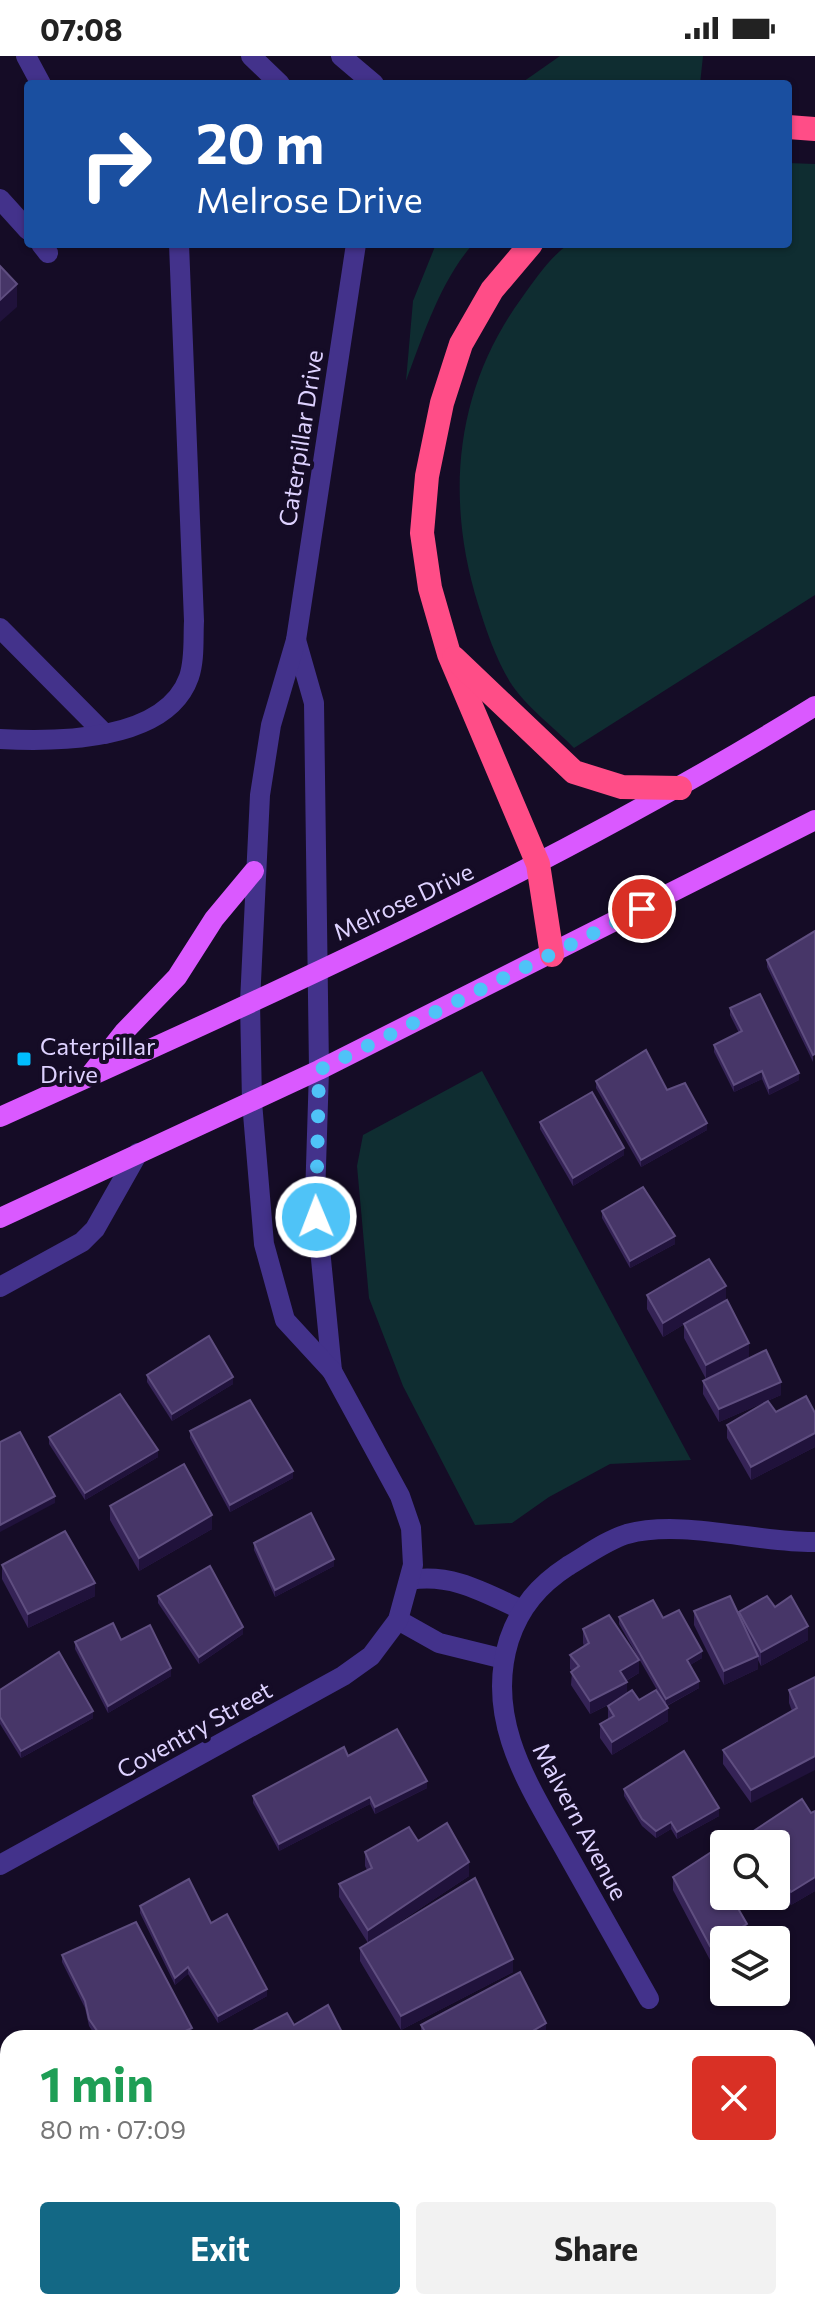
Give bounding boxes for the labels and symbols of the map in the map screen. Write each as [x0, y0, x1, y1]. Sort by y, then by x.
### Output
street label: Caterpillar Drive [272, 348, 328, 528]
street label: Melrose Drive [328, 856, 478, 946]
pin [608, 875, 676, 943]
place label: Caterpillar Drive [40, 1031, 156, 1088]
marker: Caterpillar Drive [15, 1050, 33, 1068]
position arrow [274, 1175, 358, 1259]
street label: Coventry Street [111, 1674, 277, 1784]
street label: Malvern Avenue [527, 1737, 635, 1905]

